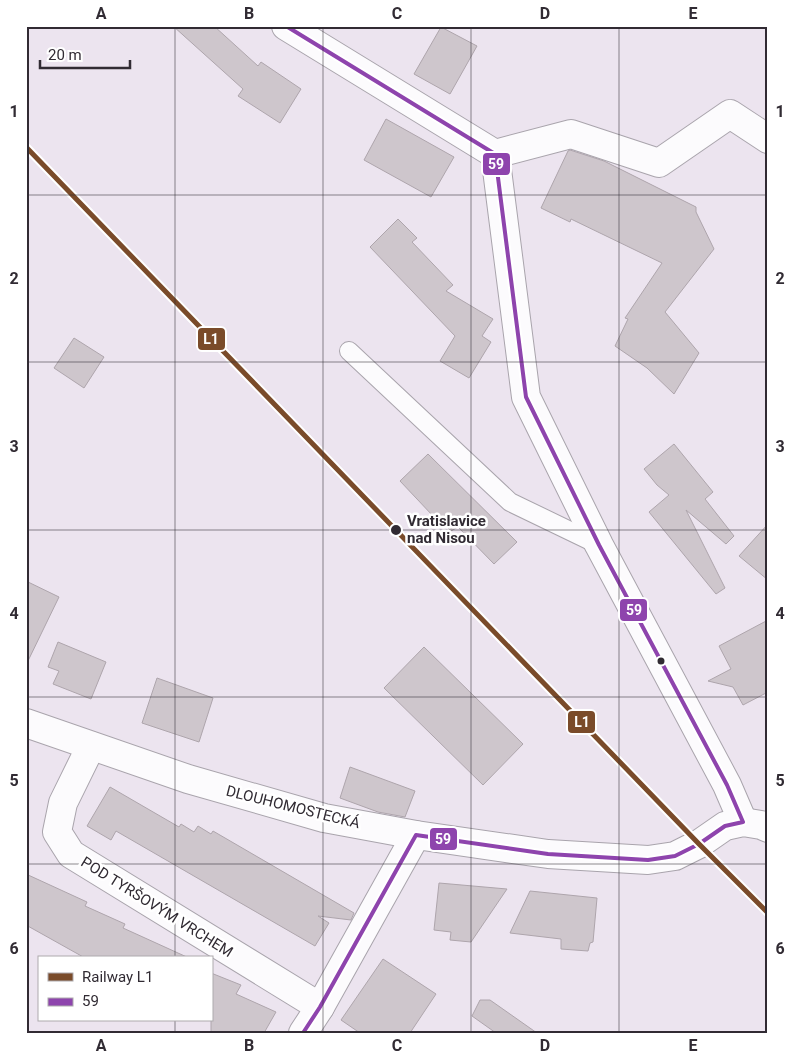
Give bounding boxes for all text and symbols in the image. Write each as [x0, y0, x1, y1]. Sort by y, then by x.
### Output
text: A [96, 4, 107, 23]
text: B [244, 4, 254, 23]
text: C [392, 4, 402, 23]
text: D [540, 4, 550, 23]
text: E [689, 4, 698, 23]
scale bar [40, 38, 130, 70]
text: 20 m [48, 46, 82, 64]
text: 1 [9, 102, 19, 121]
text: 1 [775, 102, 785, 121]
line badge: 59 [482, 152, 511, 176]
text: 59 [488, 156, 504, 172]
text: 2 [9, 269, 19, 288]
text: 2 [775, 269, 785, 288]
line badge: L1 [197, 327, 226, 351]
text: L1 [203, 331, 219, 347]
text: 3 [9, 437, 19, 456]
text: 3 [775, 437, 785, 456]
place label: Vratislavice nad Nisou [407, 512, 486, 547]
marker: Vratislavice nad Nisou [389, 523, 403, 537]
line badge: 59 [619, 598, 648, 622]
text: 59 [626, 602, 642, 618]
text: 4 [9, 604, 19, 623]
text: 4 [775, 604, 785, 623]
unlabelled marker [656, 656, 666, 666]
line badge: L1 [567, 710, 596, 734]
text: L1 [574, 714, 590, 730]
text: 5 [9, 771, 19, 790]
text: 5 [775, 771, 785, 790]
street label: DLOUHOMOSTECKÁ [224, 782, 362, 832]
line badge: 59 [429, 827, 458, 851]
text: 59 [435, 831, 451, 847]
street label: POD TYRŠOVÝM VRCHEM [78, 853, 236, 961]
text: 6 [9, 939, 19, 958]
text: 6 [775, 939, 785, 958]
legend [38, 956, 212, 1022]
text: Railway L1 [82, 968, 153, 986]
text: 59 [82, 992, 99, 1010]
text: A [96, 1036, 107, 1055]
text: B [244, 1036, 254, 1055]
text: C [392, 1036, 402, 1055]
text: D [540, 1036, 550, 1055]
text: E [689, 1036, 698, 1055]

